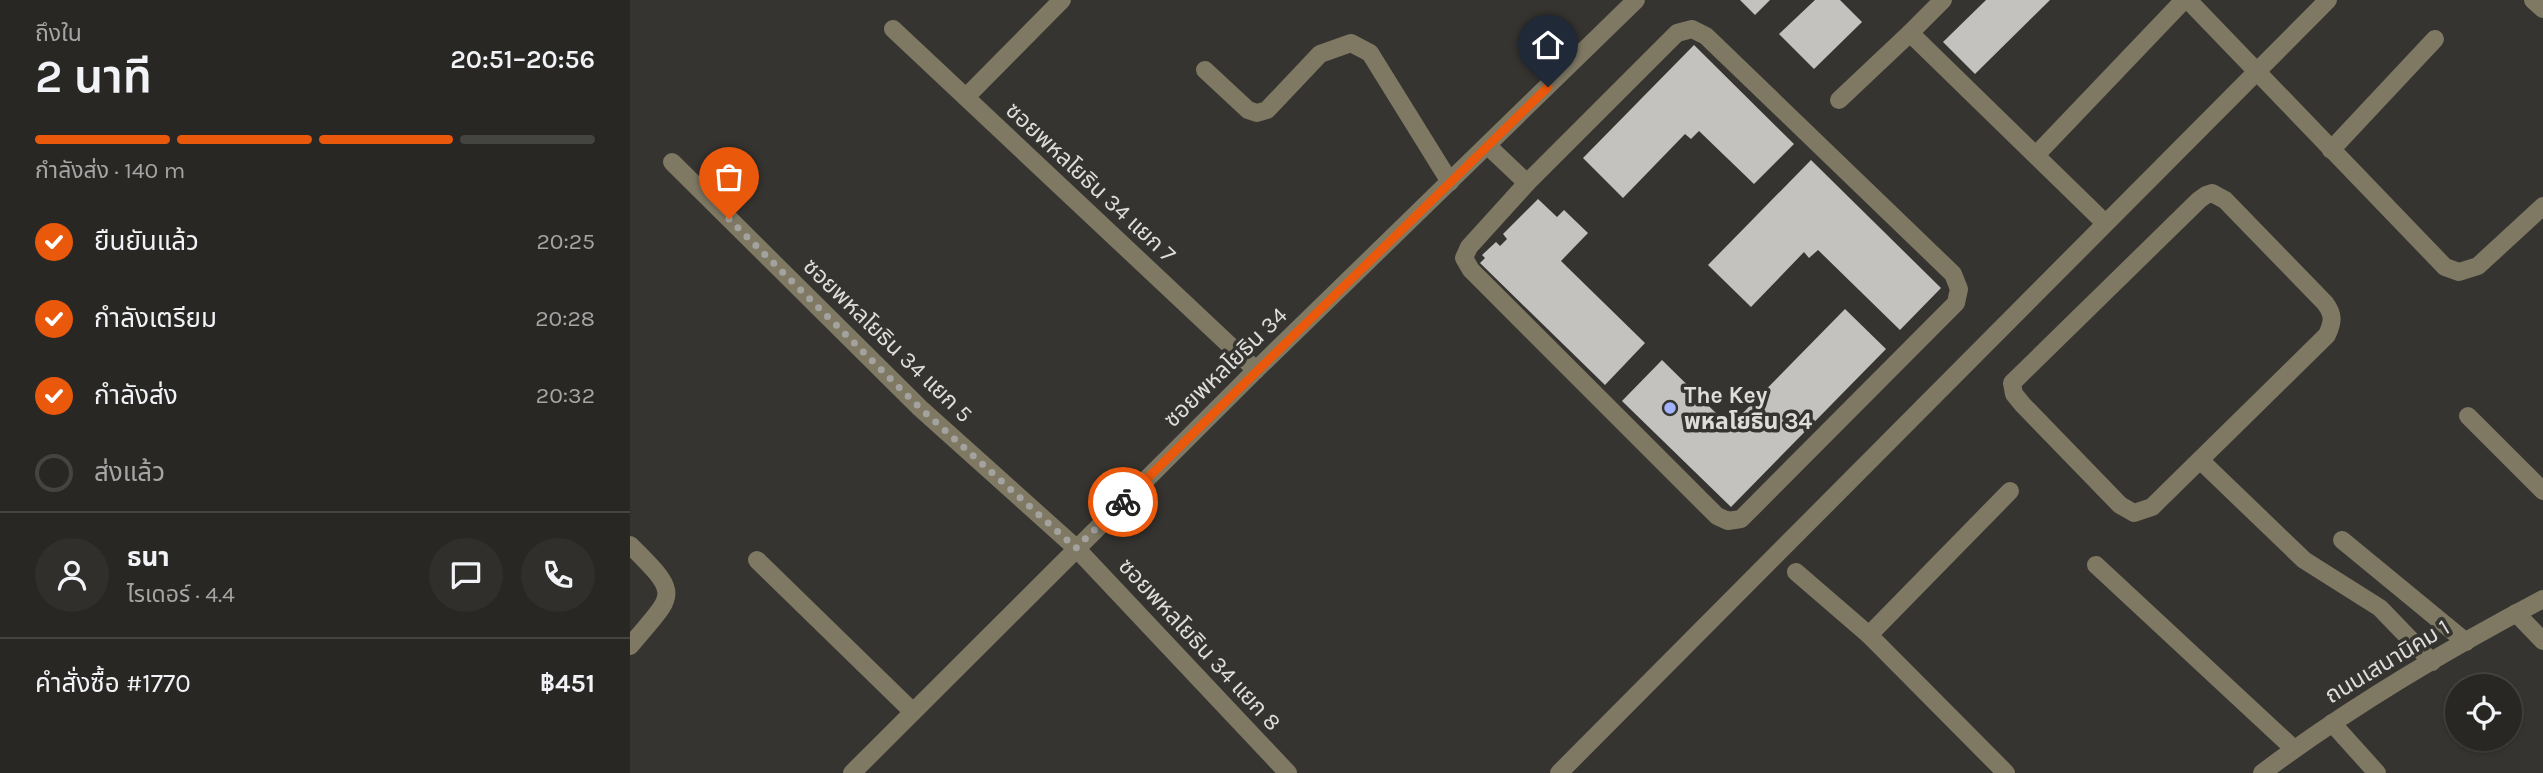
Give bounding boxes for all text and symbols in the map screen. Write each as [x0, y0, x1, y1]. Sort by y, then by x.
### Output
pin [1518, 15, 1578, 87]
text: ถึงใน [35, 20, 82, 47]
icon: home [1529, 26, 1567, 64]
text: 20:51–20:56 [450, 44, 595, 75]
text: 2 นาที [35, 50, 152, 104]
street label: ซอยพหลโยธิน 34 แยก 7 [1000, 97, 1181, 268]
pin [699, 147, 759, 219]
text: กำลังส่ง · 140 m [35, 157, 185, 184]
icon: bag [710, 158, 748, 196]
icon: check [35, 223, 73, 261]
text: ยืนยันแล้ว [94, 226, 199, 257]
text: 20:25 [536, 228, 595, 255]
street label: ซอยพหลโยธิน 34 แยก 5 [798, 253, 978, 428]
icon: check [35, 300, 73, 338]
street label: ซอยพหลโยธิน 34 [1158, 302, 1293, 433]
text: กำลังเตรียม [94, 303, 217, 334]
text: 20:28 [535, 305, 595, 332]
icon: check [35, 377, 73, 415]
text: กำลังส่ง [94, 380, 178, 411]
text: 20:32 [536, 382, 595, 409]
place label: The Key พหลโยธิน 34 [1684, 382, 1813, 435]
marker: The Key พหลโยธิน 34 [1662, 400, 1678, 416]
text: ส่งแล้ว [94, 457, 165, 488]
courier [1088, 467, 1158, 537]
icon: bike [1104, 483, 1142, 521]
button: person [35, 538, 109, 612]
button: chat [429, 538, 503, 612]
button: phone [521, 538, 595, 612]
text: ธนา [127, 542, 170, 573]
street label: ซอยพหลโยธิน 34 แยก 8 [1113, 553, 1286, 736]
text: ไรเดอร์ · 4.4 [127, 581, 235, 608]
street label: ถนนเสนานิคม 1 [2320, 614, 2454, 709]
text: คำสั่งซื้อ #1770 [35, 668, 191, 699]
text: ฿451 [540, 668, 595, 699]
map controls [2445, 674, 2522, 751]
button: locate [2445, 674, 2522, 751]

